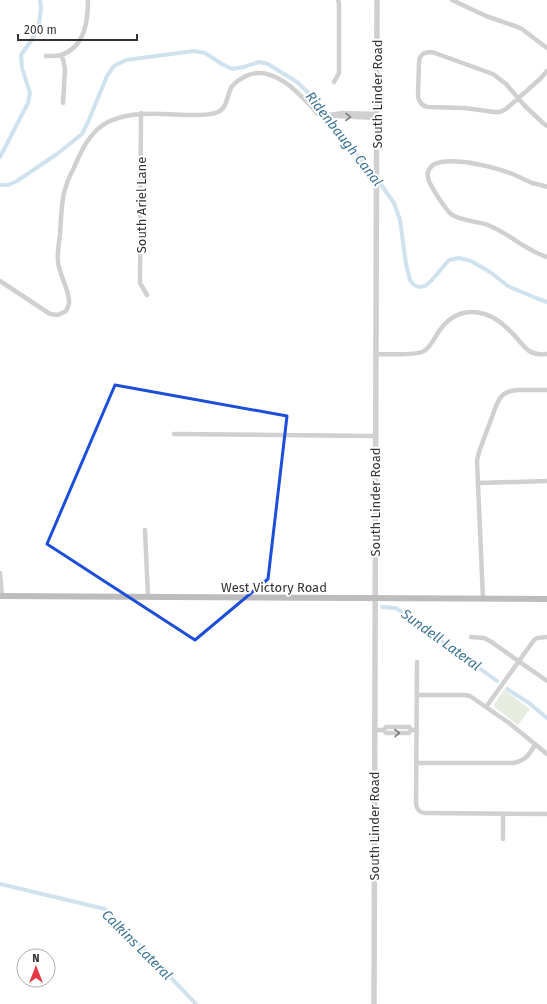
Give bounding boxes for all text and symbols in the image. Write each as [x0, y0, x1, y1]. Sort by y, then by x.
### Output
scale bar [18, 16, 137, 42]
text: 200 m [24, 23, 57, 37]
street label: South Linder Road [370, 39, 385, 149]
water label: Ridenbaugh Canal [302, 88, 386, 190]
one-way arrow [345, 113, 351, 121]
street label: South Ariel Lane [134, 157, 149, 253]
street label: South Linder Road [368, 447, 383, 557]
street label: West Victory Road [221, 580, 327, 595]
water label: Sundell Lateral [397, 605, 484, 675]
one-way arrow [394, 729, 400, 737]
street label: South Linder Road [367, 771, 382, 881]
water label: Calkins Lateral [98, 906, 176, 984]
north arrow [16, 948, 56, 988]
text: N [32, 952, 40, 965]

